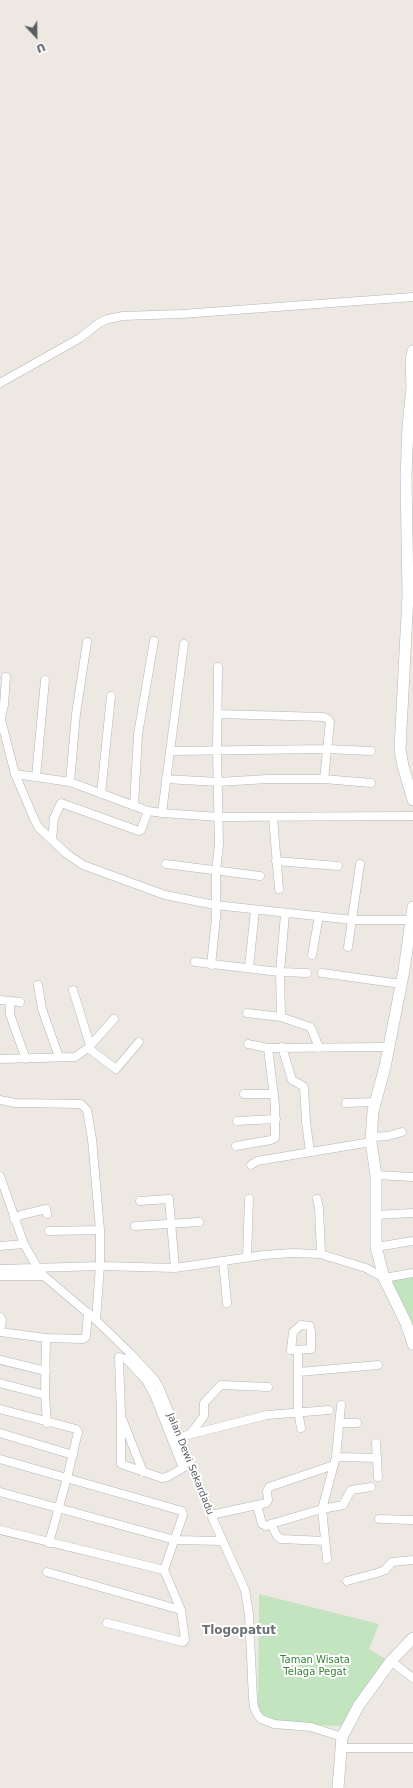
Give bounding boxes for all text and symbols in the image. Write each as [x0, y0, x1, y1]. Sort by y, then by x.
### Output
north arrow [16, 16, 56, 56]
text: U [34, 40, 47, 55]
street label: Jalan Dewi Sekardadu [164, 1411, 216, 1517]
district label: Tlogopatut [202, 1624, 276, 1638]
park label: Taman Wisata Telaga Pegat [280, 1654, 350, 1678]

